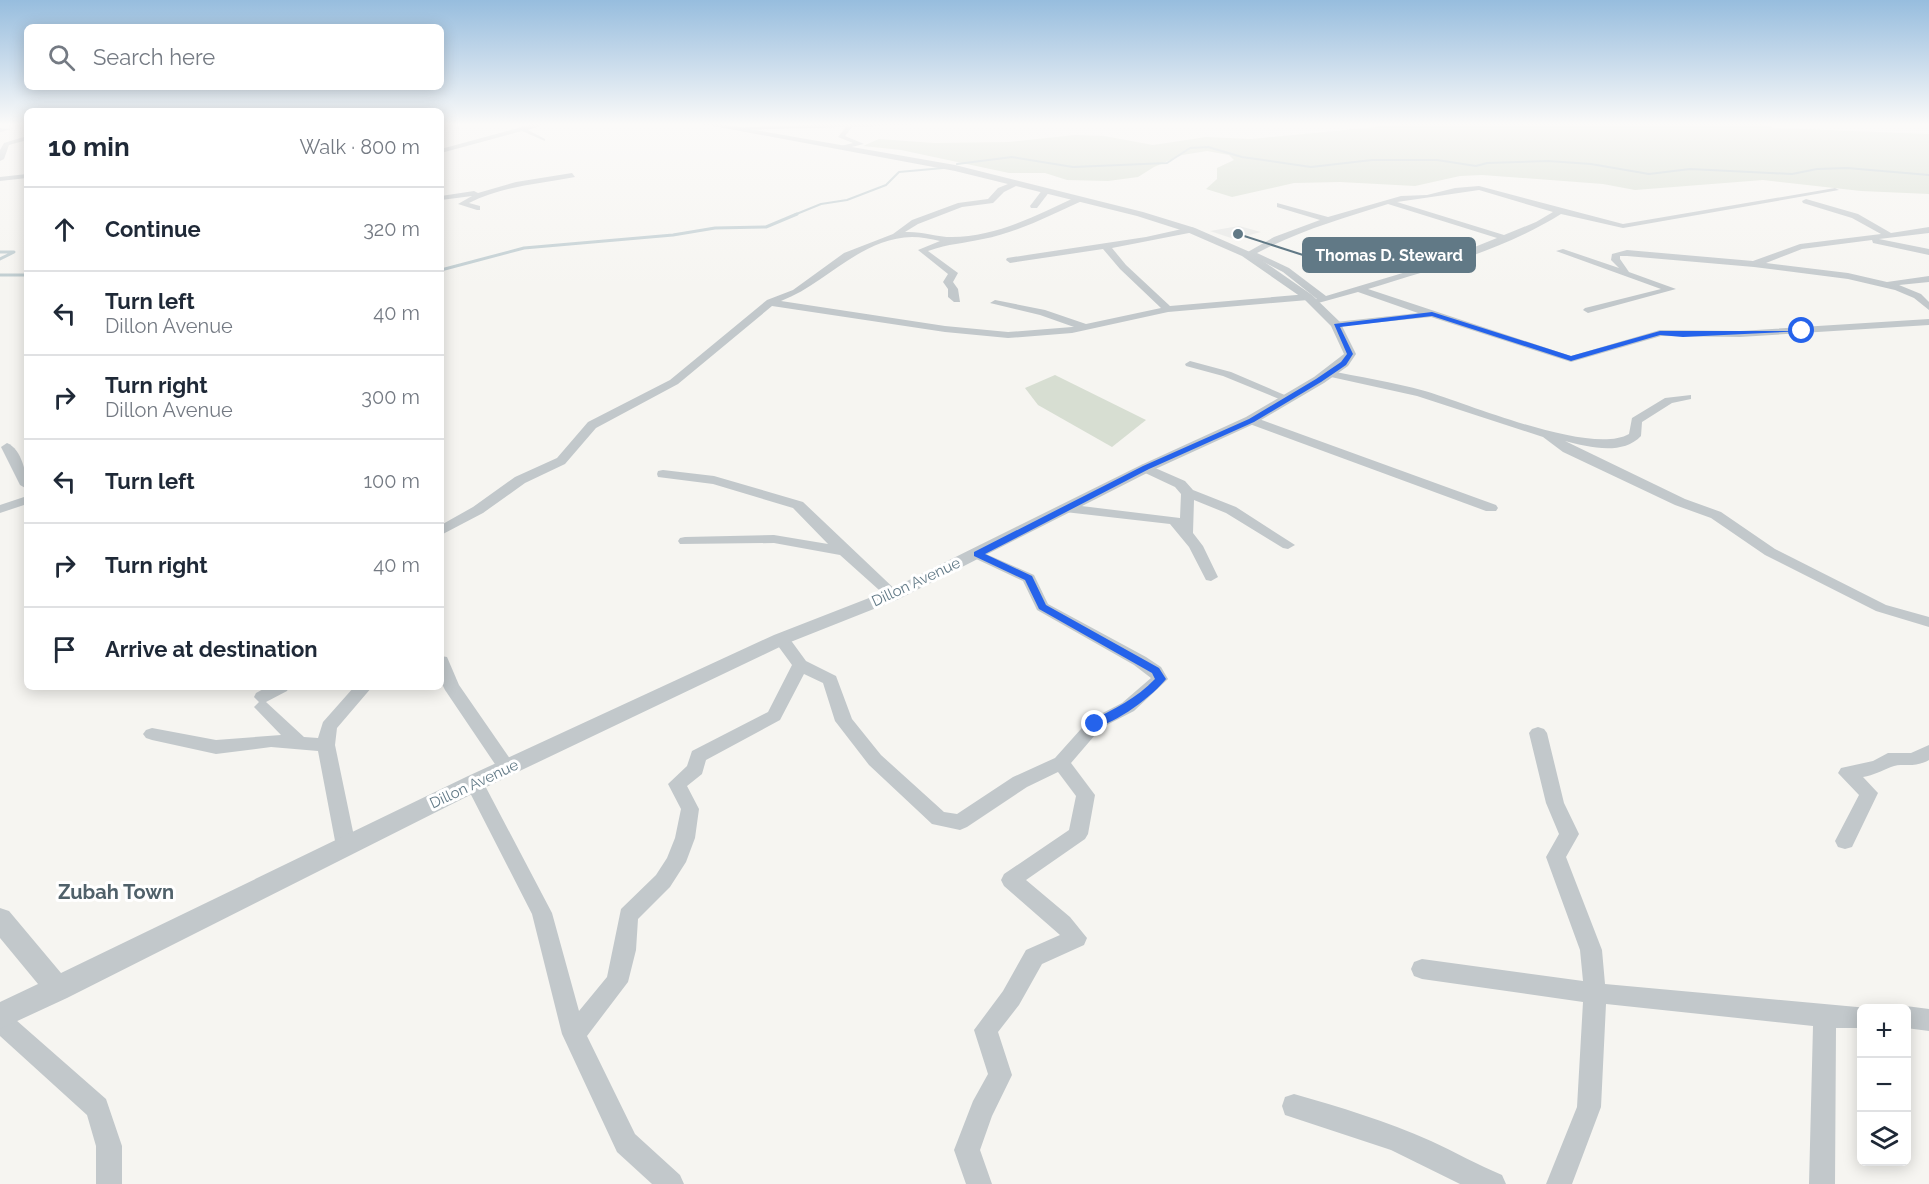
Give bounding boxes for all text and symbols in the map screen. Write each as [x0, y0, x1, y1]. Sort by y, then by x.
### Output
search box [24, 24, 444, 90]
icon: search [45, 41, 78, 74]
text: Search here [93, 44, 215, 70]
text: 10 min [48, 132, 130, 162]
text: Walk · 800 m [299, 135, 420, 159]
icon: ahead [48, 213, 81, 246]
text: Continue [105, 216, 201, 242]
text: 320 m [363, 217, 420, 241]
callout: Thomas D. Steward [1303, 238, 1475, 272]
text: Thomas D. Steward [1315, 246, 1463, 265]
text: Turn left [105, 288, 195, 314]
icon: left [48, 297, 81, 330]
text: 40 m [373, 301, 420, 325]
text: Dillon Avenue [105, 314, 233, 338]
route start [1788, 317, 1814, 343]
text: Turn right [105, 372, 208, 398]
icon: right [48, 381, 81, 414]
text: 300 m [361, 385, 420, 409]
text: Dillon Avenue [105, 398, 233, 422]
icon: left [48, 465, 81, 498]
text: Turn left [105, 468, 195, 494]
text: 100 m [363, 469, 420, 493]
icon: right [48, 549, 81, 582]
text: Turn right [105, 552, 208, 578]
text: 40 m [373, 553, 420, 577]
street label: Dillon Avenue [869, 554, 963, 610]
icon: arrive [48, 633, 81, 666]
text: Arrive at destination [105, 636, 318, 662]
route end [1081, 710, 1107, 736]
street label: Dillon Avenue [427, 756, 521, 812]
district label: Zubah Town [58, 880, 174, 904]
map controls [1857, 1004, 1911, 1166]
button: + [1857, 1004, 1911, 1058]
button: − [1857, 1058, 1911, 1112]
button: layers [1857, 1112, 1911, 1166]

